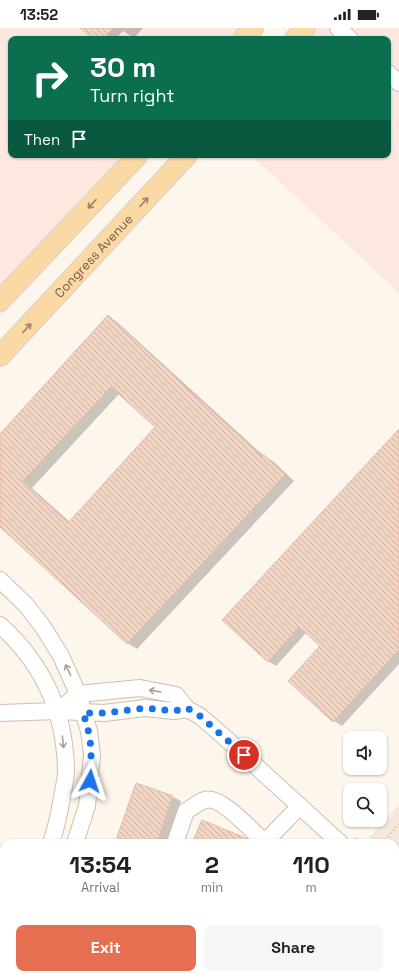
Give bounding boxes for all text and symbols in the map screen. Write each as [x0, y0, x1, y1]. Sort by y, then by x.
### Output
text: 13:52 [20, 5, 58, 24]
text: 30 m [90, 49, 156, 85]
icon: right [24, 52, 76, 104]
text: Turn right [90, 84, 174, 107]
icon: arrive [68, 128, 90, 150]
text: Then [24, 130, 60, 149]
one-way arrow [139, 197, 148, 207]
one-way arrow [87, 199, 97, 209]
street label: Congress Avenue [50, 210, 136, 301]
one-way arrow [22, 323, 31, 333]
one-way arrow [64, 664, 71, 676]
one-way arrow [149, 687, 162, 695]
map controls [343, 731, 387, 827]
button: sound [343, 731, 387, 775]
one-way arrow [60, 735, 67, 748]
pin [227, 738, 261, 772]
icon: arrive [233, 744, 255, 766]
position arrow [69, 760, 111, 802]
button: search [343, 783, 387, 827]
text: 13:54 [69, 849, 132, 880]
text: 2 [205, 849, 219, 880]
text: 110 [292, 849, 330, 880]
text: Arrival [81, 879, 120, 896]
text: min [201, 879, 223, 896]
text: m [305, 879, 317, 896]
button: Exit [16, 925, 196, 971]
button: Share [204, 925, 383, 971]

